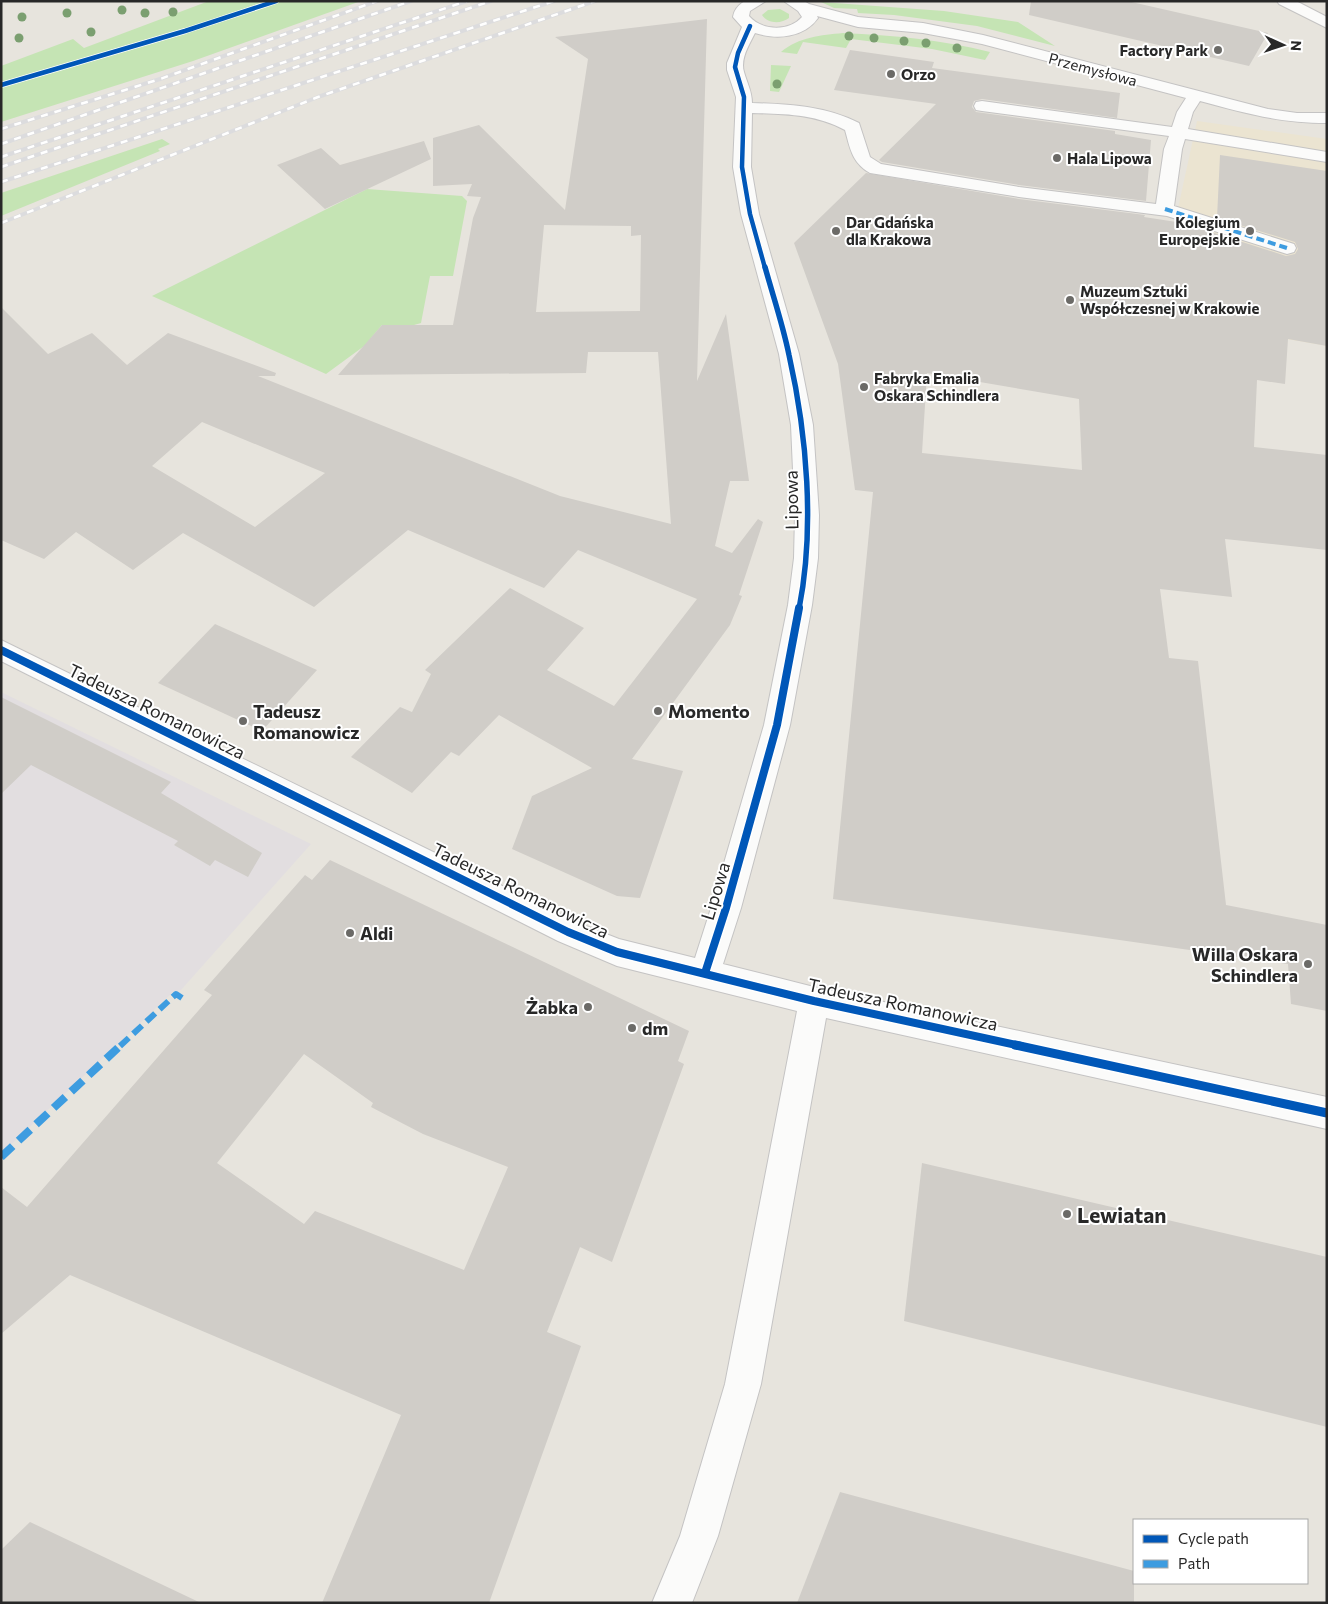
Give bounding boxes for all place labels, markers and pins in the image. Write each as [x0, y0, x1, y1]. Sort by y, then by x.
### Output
place label: Factory Park [1120, 41, 1208, 59]
marker: Factory Park [1212, 44, 1224, 56]
place label: Orzo [901, 65, 936, 83]
marker: Orzo [885, 68, 897, 80]
place label: Hala Lipowa [1067, 149, 1152, 167]
marker: Hala Lipowa [1051, 152, 1063, 164]
place label: Dar Gdańska dla Krakowa [846, 213, 934, 248]
place label: Kolegium Europejskie [1159, 213, 1240, 248]
marker: Dar Gdańska dla Krakowa [830, 225, 842, 237]
marker: Kolegium Europejskie [1244, 225, 1256, 237]
place label: Muzeum Sztuki Współczesnej w Krakowie [1080, 282, 1259, 317]
marker: Muzeum Sztuki Współczesnej w Krakowie [1064, 294, 1076, 306]
place label: Fabryka Emalia Oskara Schindlera [874, 369, 999, 404]
marker: Fabryka Emalia Oskara Schindlera [858, 381, 870, 393]
place label: Tadeusz Romanowicz [253, 700, 360, 743]
place label: Momento [668, 700, 750, 722]
marker: Momento [652, 705, 664, 717]
marker: Tadeusz Romanowicz [237, 715, 249, 727]
place label: Aldi [360, 922, 393, 944]
marker: Aldi [344, 927, 356, 939]
place label: Willa Oskara Schindlera [1192, 943, 1298, 986]
marker: Willa Oskara Schindlera [1302, 958, 1314, 970]
place label: Żabka [526, 996, 578, 1018]
marker: Żabka [582, 1001, 594, 1013]
place label: dm [642, 1017, 668, 1039]
marker: dm [626, 1022, 638, 1034]
place label: Lewiatan [1077, 1202, 1166, 1227]
marker: Lewiatan [1061, 1208, 1073, 1220]

